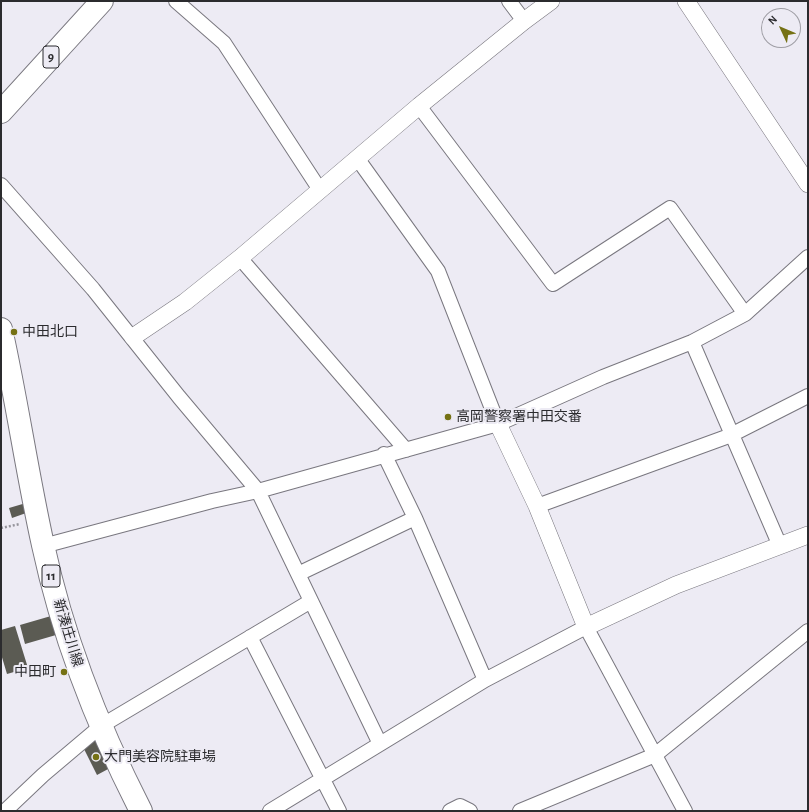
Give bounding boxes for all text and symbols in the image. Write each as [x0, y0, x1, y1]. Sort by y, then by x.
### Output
north arrow [761, 8, 801, 48]
text: N [766, 13, 779, 27]
road number: 9 [43, 46, 59, 68]
place label: 中田北口 [22, 324, 78, 340]
marker: 中田北口 [9, 327, 19, 337]
place label: 高岡警察署中田交番 [456, 409, 582, 425]
marker: 高岡警察署中田交番 [443, 412, 453, 422]
road number: 11 [42, 565, 60, 587]
street label: 新湊庄川線 [50, 597, 86, 669]
place label: 中田町 [14, 664, 56, 680]
marker: 中田町 [59, 667, 69, 677]
place label: 大門美容院駐車場 [104, 749, 216, 765]
marker: 大門美容院駐車場 [91, 752, 101, 762]

